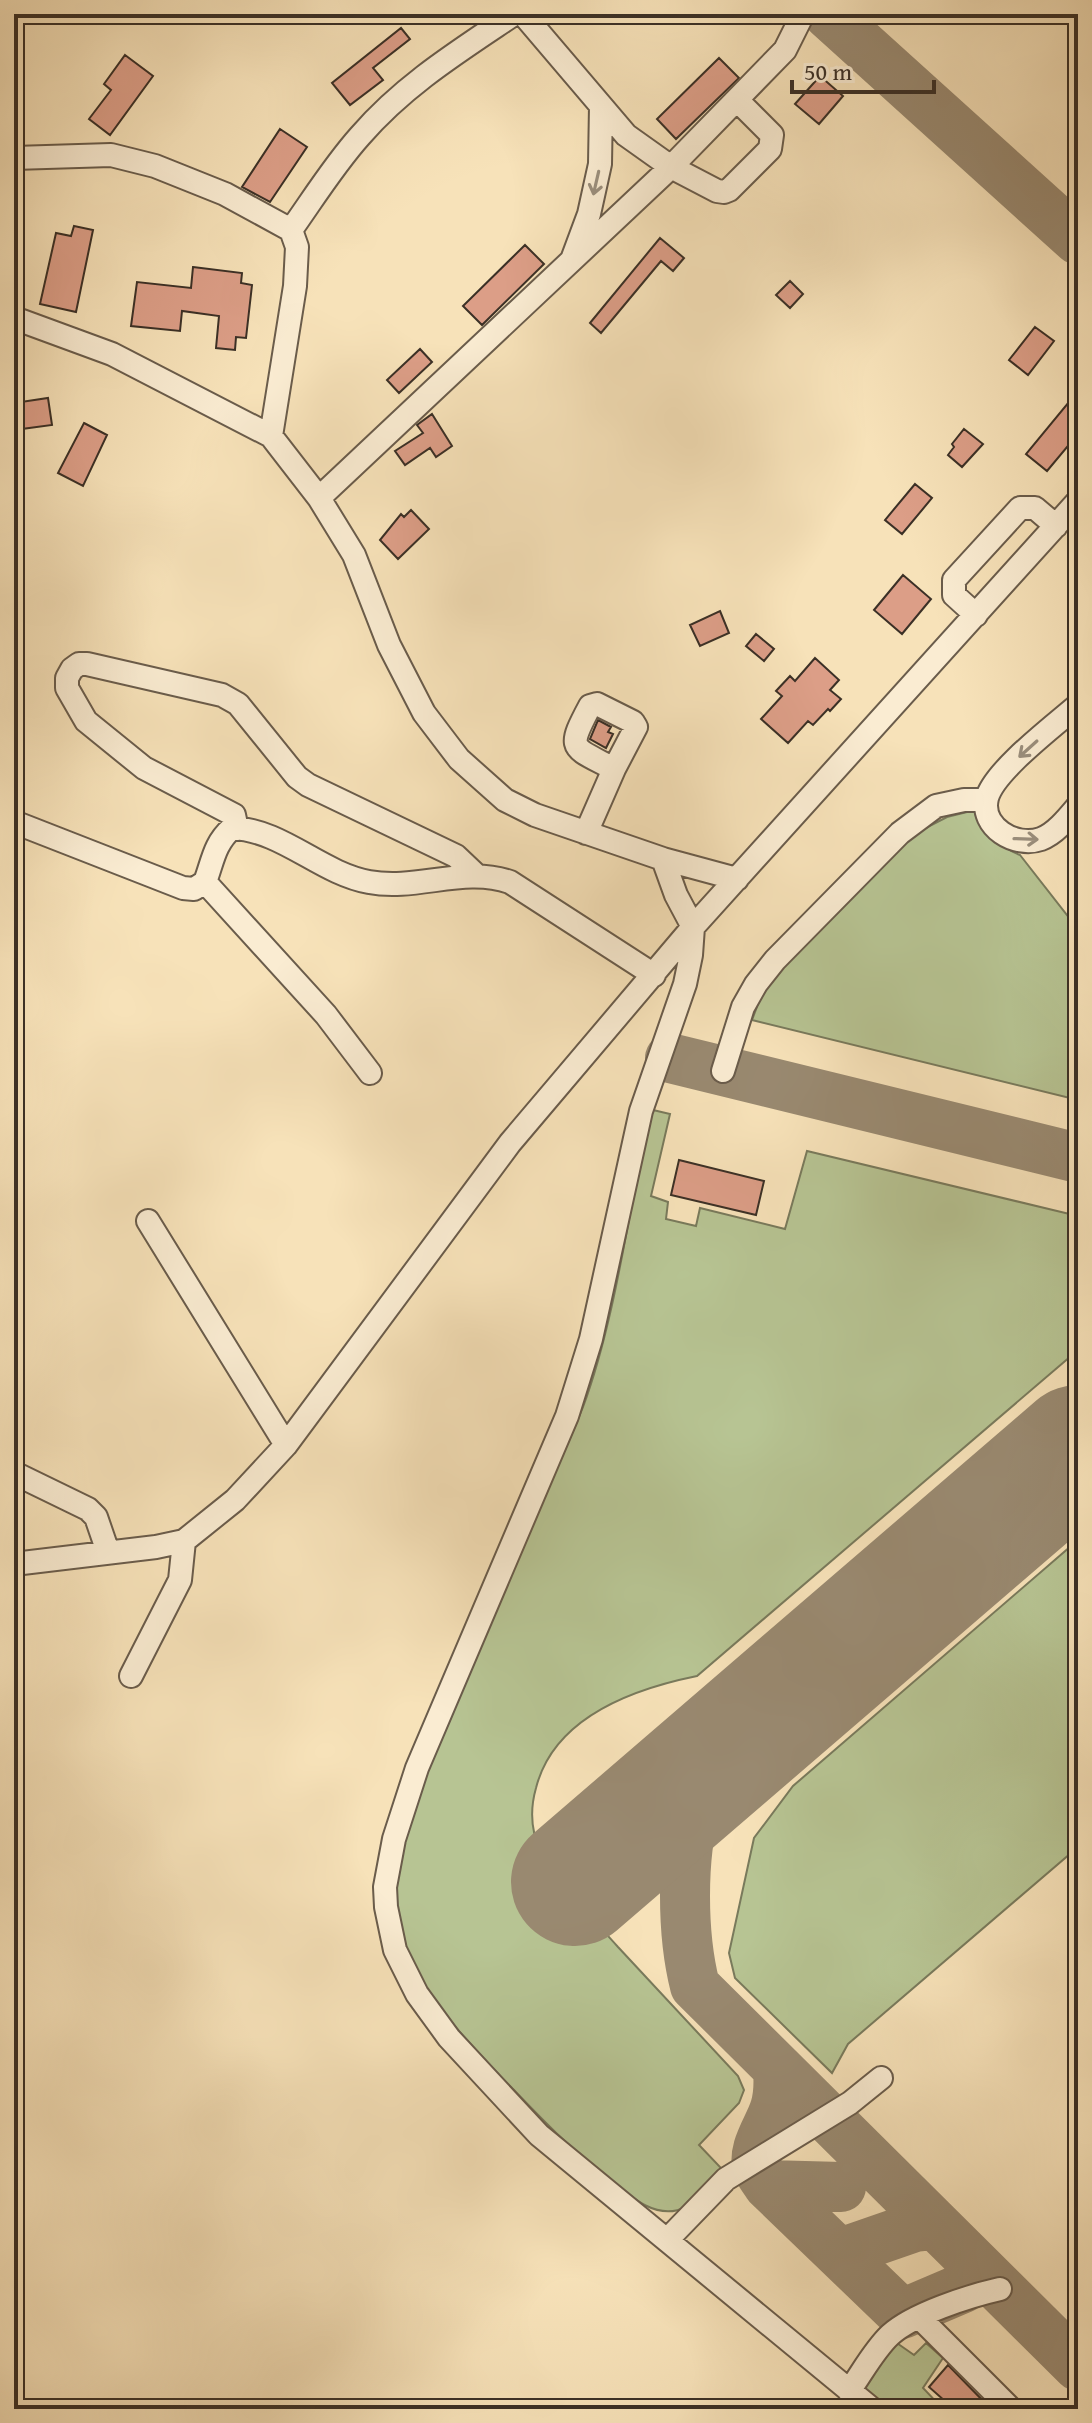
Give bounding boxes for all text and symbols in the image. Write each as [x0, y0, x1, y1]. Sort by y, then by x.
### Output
scale bar [792, 44, 934, 94]
text: 50 m [804, 54, 852, 89]
one-way arrow [587, 170, 602, 196]
one-way arrow [1018, 740, 1038, 758]
one-way arrow [1013, 832, 1039, 847]

